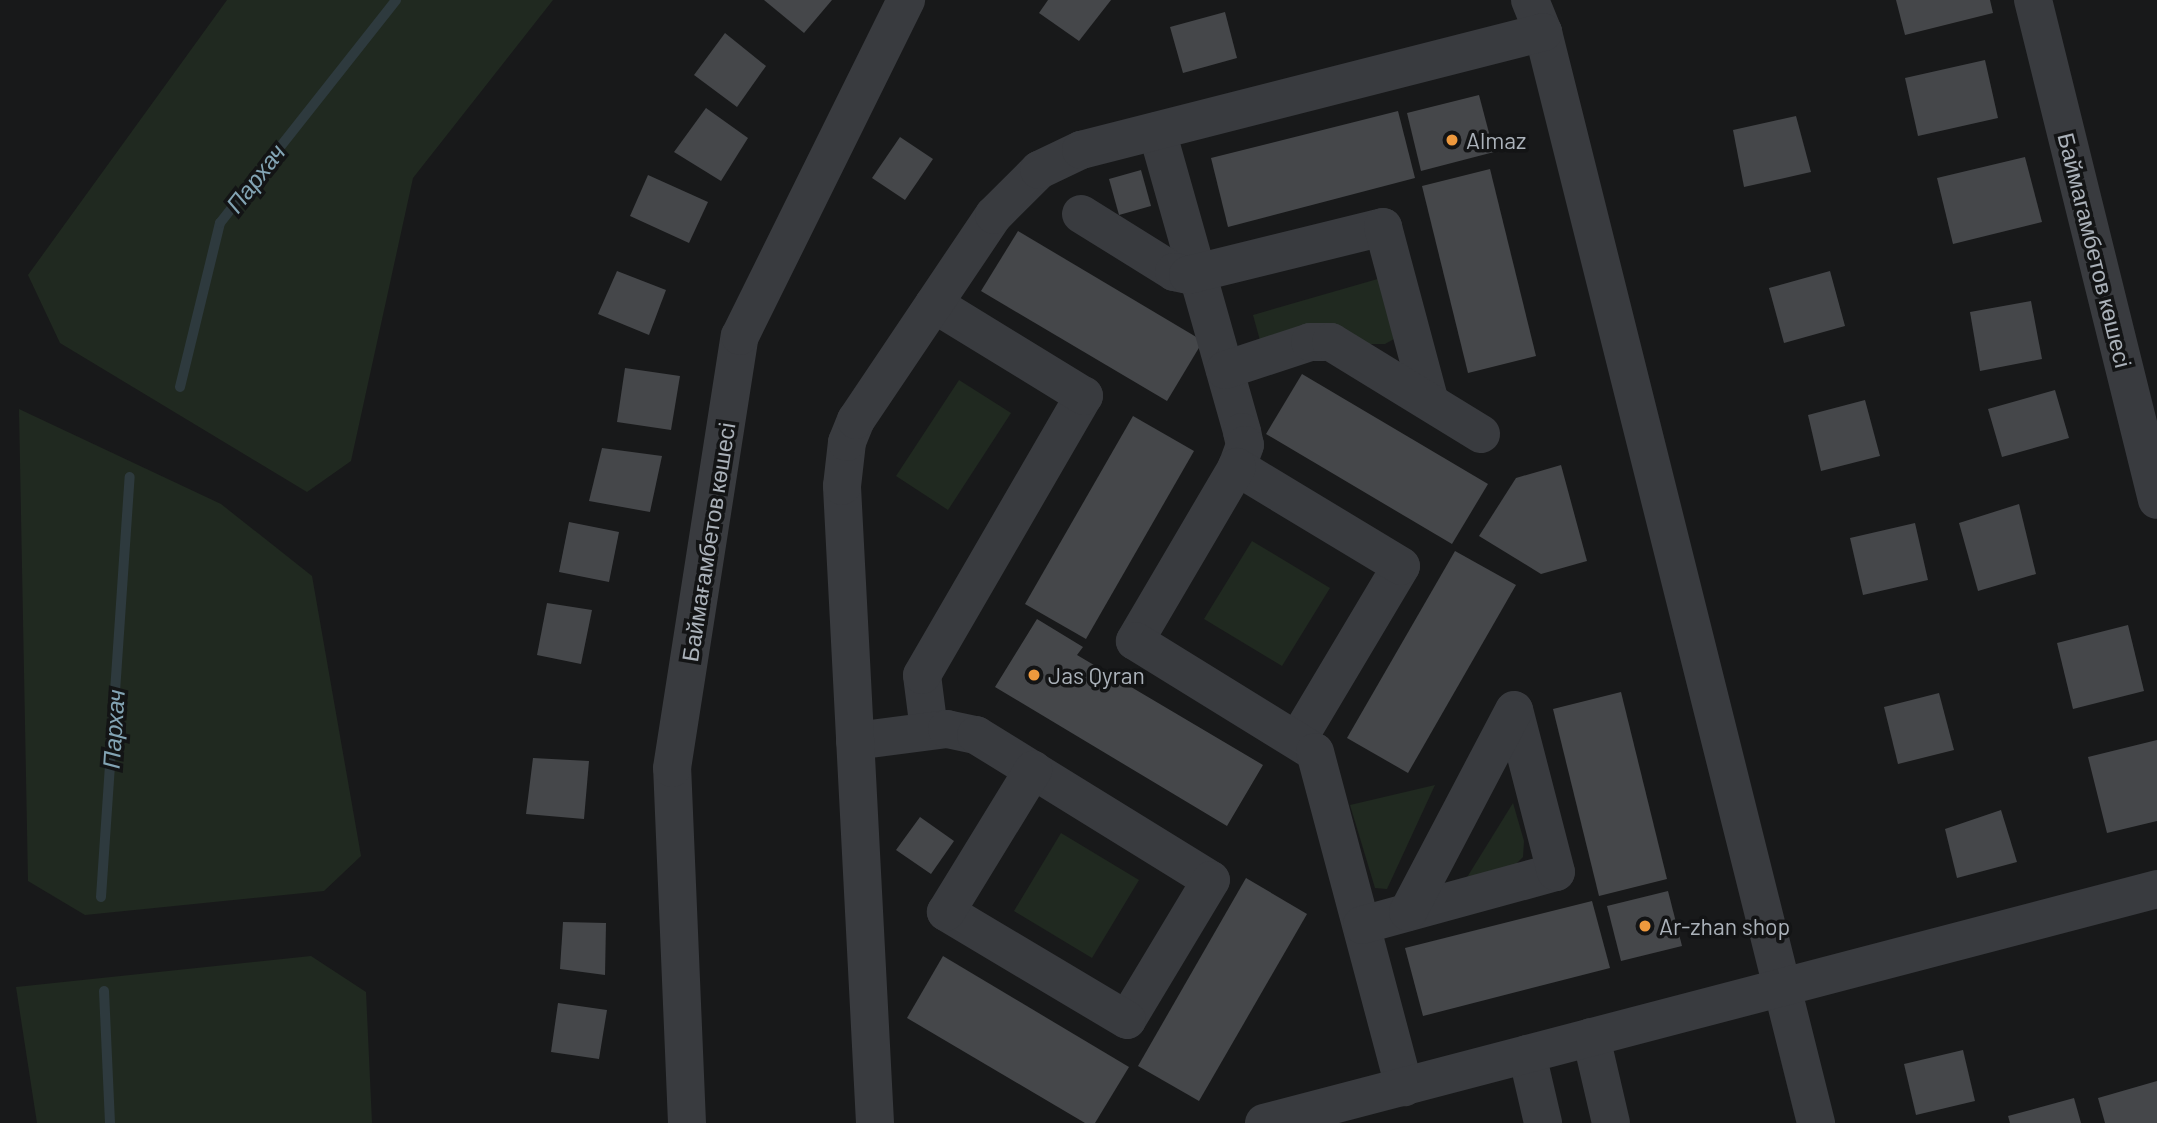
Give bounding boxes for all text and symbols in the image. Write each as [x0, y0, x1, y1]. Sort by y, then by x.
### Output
place label: Almaz [1466, 126, 1526, 154]
street label: Баймагамбетов көшесі [2052, 130, 2138, 370]
marker: Almaz [1444, 132, 1460, 148]
water label: Пархач [219, 138, 291, 218]
street label: Баймағамбетов көшесі [675, 421, 741, 663]
place label: Jas Qyran [1048, 661, 1145, 689]
marker: Jas Qyran [1026, 667, 1042, 683]
water label: Пархач [96, 689, 130, 769]
place label: Ar-zhan shop [1659, 912, 1790, 940]
marker: Ar-zhan shop [1637, 918, 1653, 934]

